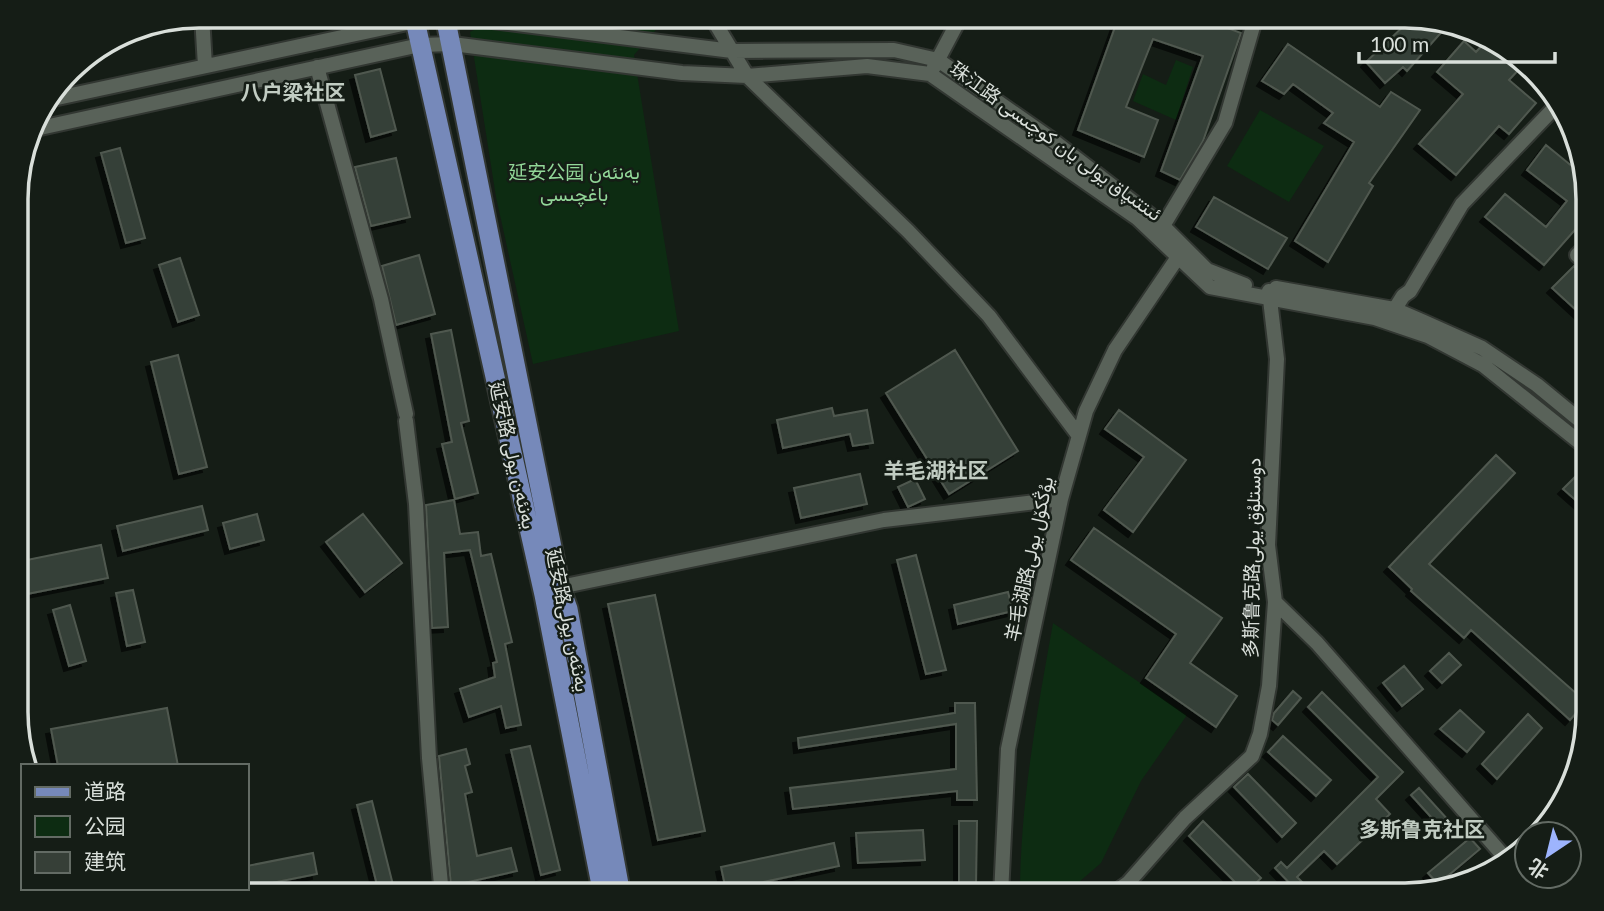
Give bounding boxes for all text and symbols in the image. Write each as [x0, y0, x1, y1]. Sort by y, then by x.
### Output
scale bar [1359, 21, 1555, 65]
text: 100 m [1370, 31, 1429, 56]
street label: 珠江路 ئىتتىپاق يولى يان كوچىسى [944, 56, 1166, 227]
district label: 八户梁社区 [241, 79, 346, 104]
park label: 延安公园 يەنئەن باغچىسى [508, 160, 640, 208]
street label: 延安路 يەنئەن يولى [484, 379, 542, 531]
district label: 羊毛湖社区 [884, 457, 989, 482]
street label: 多斯鲁克路دوستلۇق يولى [1238, 458, 1266, 658]
street label: 羊毛湖路يۇڭكۆل يولى [1000, 474, 1058, 644]
street label: 延安路يەنئەن يولى [541, 546, 595, 694]
legend [21, 764, 248, 890]
text: 道路 [84, 778, 126, 803]
text: 公园 [84, 813, 126, 838]
district label: 多斯鲁克社区 [1359, 816, 1485, 841]
north arrow [1513, 820, 1583, 890]
text: 建筑 [84, 848, 126, 873]
text: 北 [1524, 854, 1552, 884]

